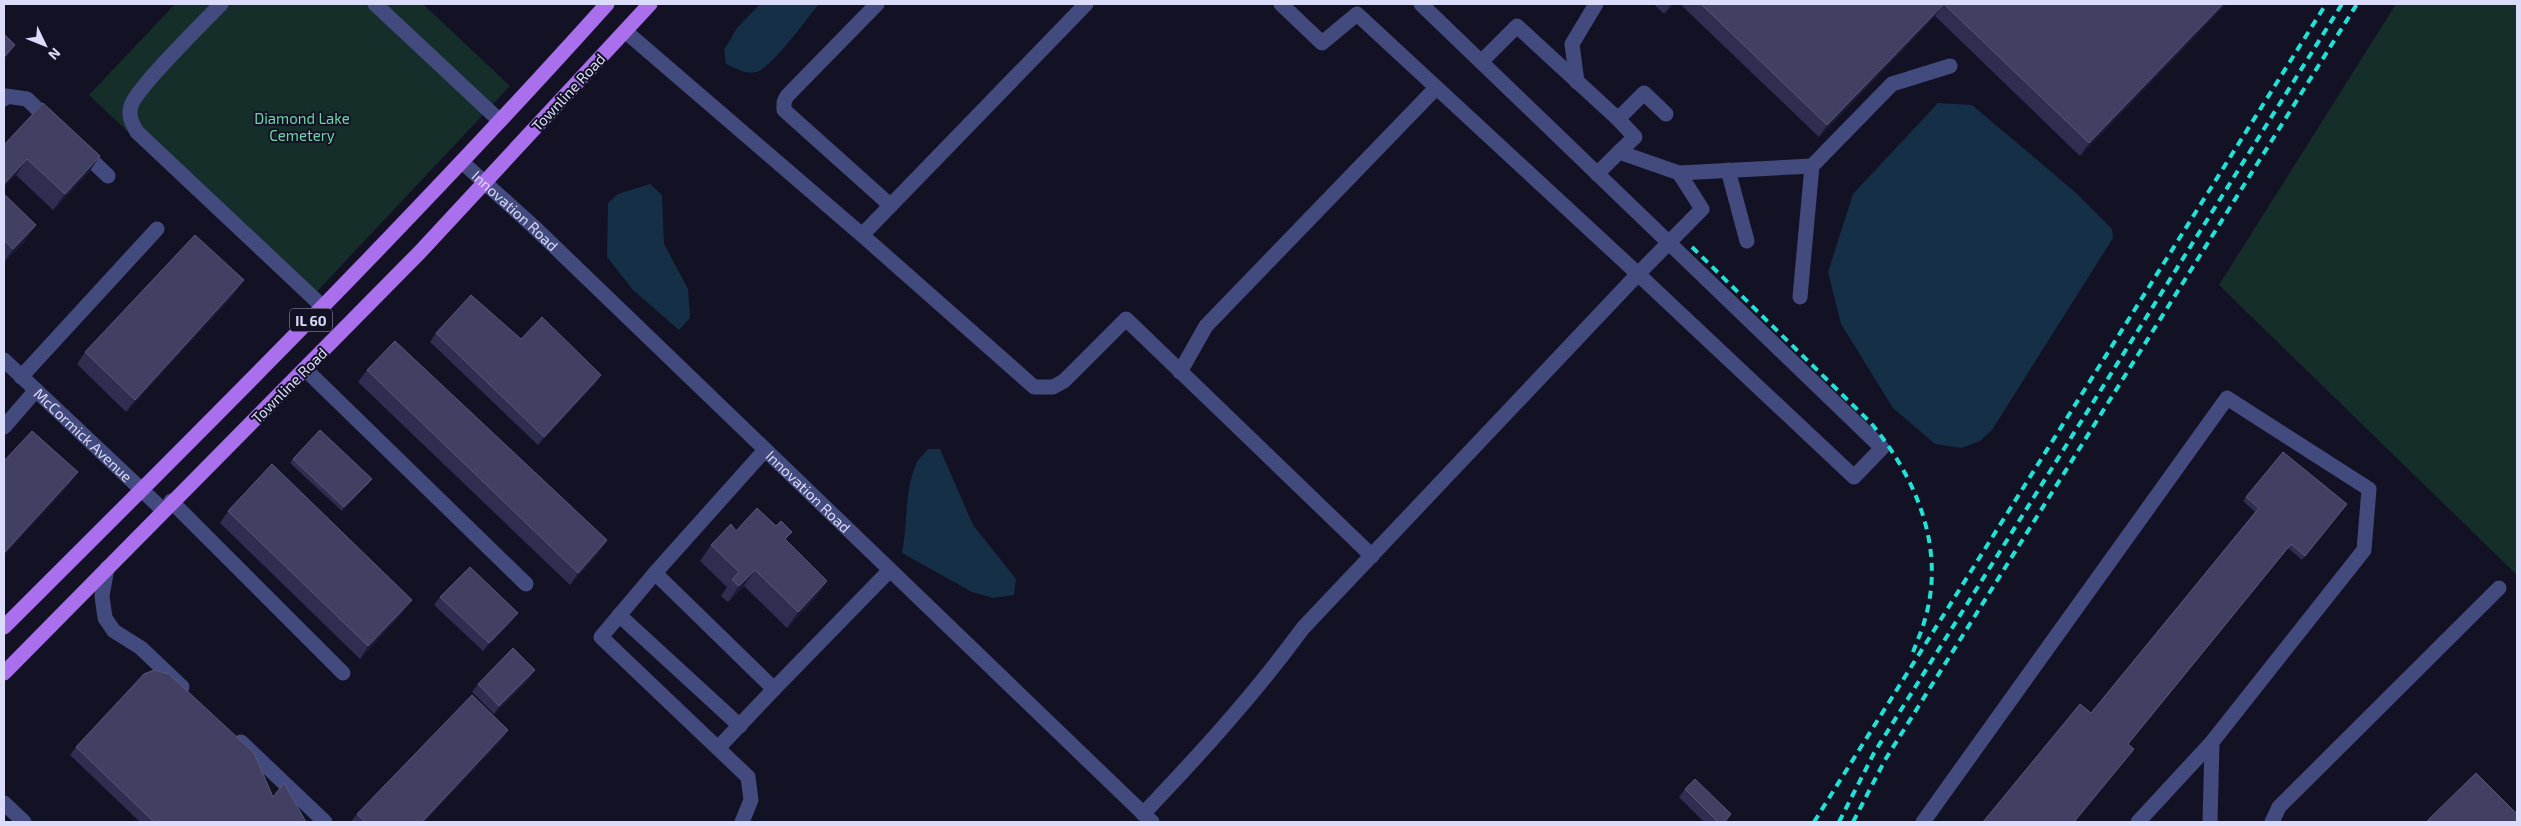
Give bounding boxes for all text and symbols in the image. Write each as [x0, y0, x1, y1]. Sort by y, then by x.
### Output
north arrow [20, 20, 70, 70]
text: N [45, 45, 65, 64]
street label: Townline Road [528, 50, 608, 134]
park label: Diamond Lake Cemetery [254, 109, 350, 144]
street label: Innovation Road [468, 166, 562, 254]
road number: IL 60 [290, 308, 332, 332]
street label: Townline Road [247, 343, 331, 427]
street label: McCormick Avenue [30, 384, 136, 485]
street label: Innovation Road [762, 446, 855, 536]

